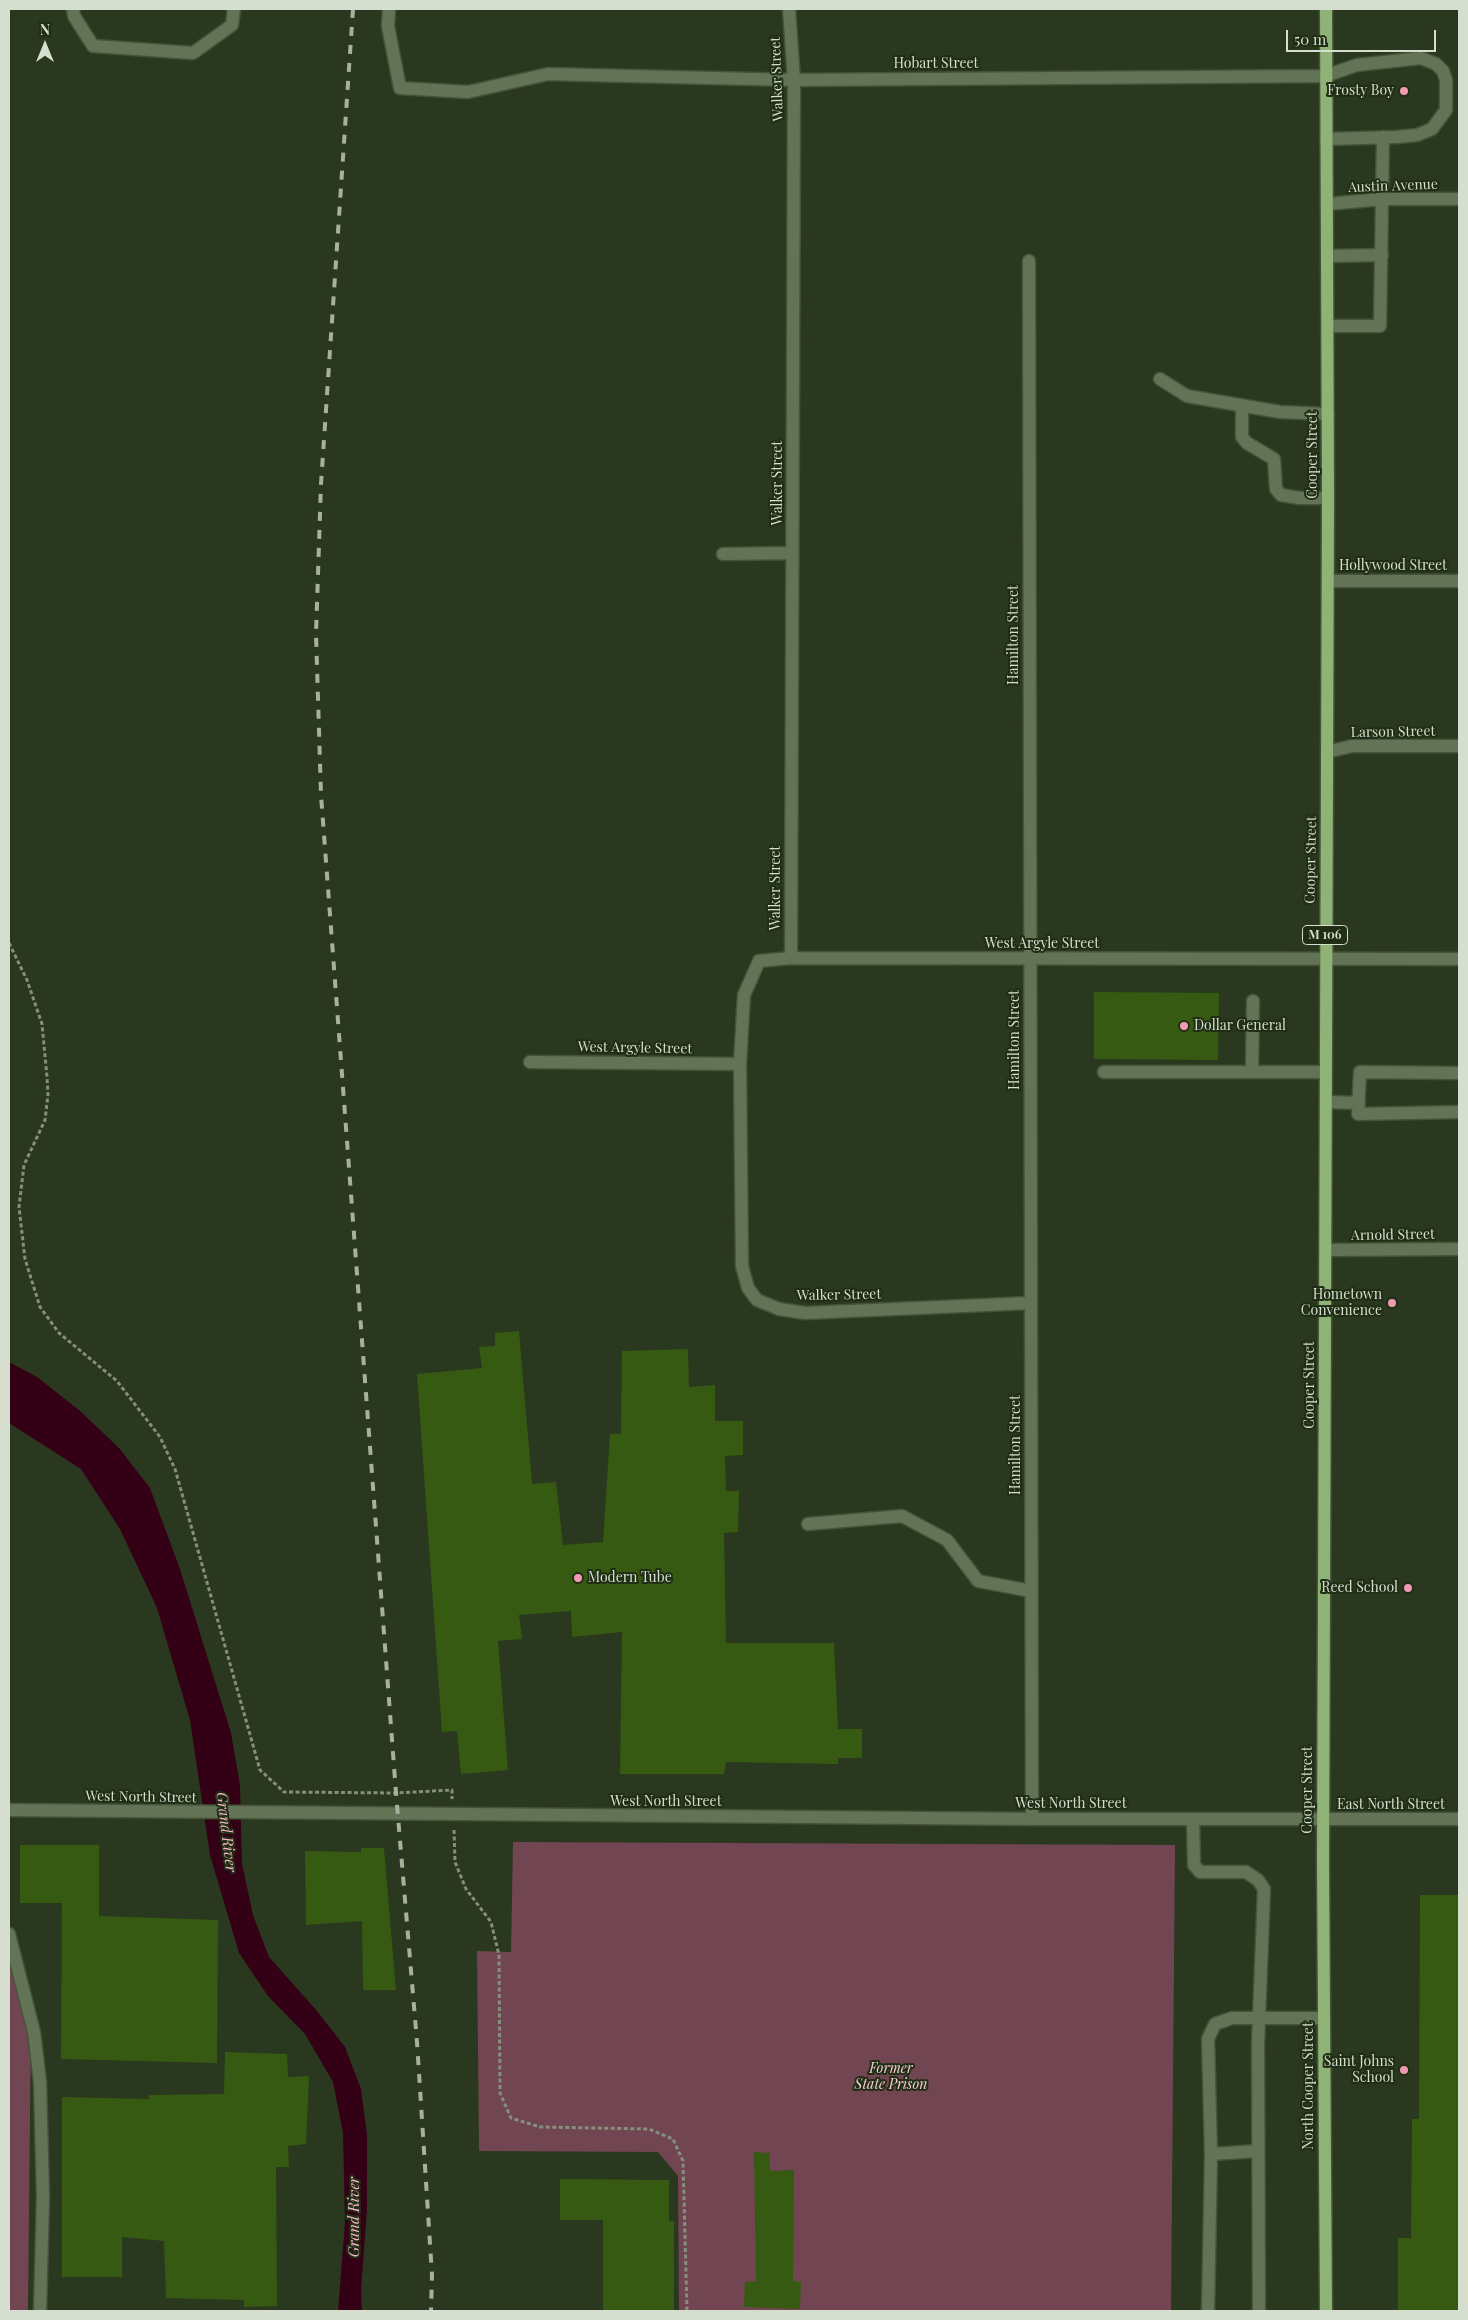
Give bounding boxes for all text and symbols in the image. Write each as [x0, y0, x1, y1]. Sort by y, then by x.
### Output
north arrow [20, 20, 70, 70]
text: N [40, 20, 50, 39]
scale bar [1288, 20, 1438, 52]
text: 50 m [1294, 29, 1326, 49]
street label: Walker Street [767, 36, 787, 122]
street label: Hobart Street [893, 56, 979, 72]
place label: Frosty Boy [1327, 83, 1394, 99]
marker: Frosty Boy [1398, 85, 1410, 97]
street label: Austin Avenue [1348, 176, 1438, 196]
street label: Cooper Street [1305, 411, 1321, 499]
street label: Walker Street [770, 441, 786, 525]
street label: Hollywood Street [1339, 558, 1447, 574]
street label: Hamilton Street [1006, 585, 1022, 685]
street label: Larson Street [1350, 723, 1436, 741]
street label: Cooper Street [1302, 816, 1320, 904]
street label: Walker Street [768, 846, 784, 930]
road number: M 106 [1302, 926, 1348, 944]
street label: West Argyle Street [985, 936, 1099, 952]
street label: Hamilton Street [1007, 990, 1023, 1090]
place label: Dollar General [1194, 1018, 1286, 1034]
marker: Dollar General [1178, 1020, 1190, 1032]
street label: West Argyle Street [578, 1039, 692, 1057]
street label: Arnold Street [1351, 1226, 1435, 1244]
street label: Walker Street [797, 1286, 881, 1304]
place label: Hometown Convenience [1301, 1287, 1382, 1320]
marker: Hometown Convenience [1386, 1297, 1398, 1309]
street label: Cooper Street [1302, 1341, 1318, 1429]
street label: Hamilton Street [1008, 1395, 1024, 1495]
place label: Modern Tube [588, 1570, 672, 1586]
marker: Modern Tube [572, 1572, 584, 1584]
place label: Reed School [1321, 1580, 1398, 1596]
marker: Reed School [1402, 1582, 1414, 1594]
street label: Cooper Street [1300, 1746, 1316, 1834]
street label: West North Street [85, 1788, 197, 1806]
water label: Grand River [212, 1791, 240, 1873]
street label: West North Street [610, 1794, 722, 1810]
street label: West North Street [1015, 1796, 1127, 1812]
street label: East North Street [1337, 1797, 1445, 1813]
street label: North Cooper Street [1301, 2022, 1317, 2150]
place label: Saint Johns School [1324, 2054, 1394, 2086]
park label: Former State Prison [855, 2061, 927, 2094]
marker: Saint Johns School [1398, 2064, 1410, 2076]
water label: Grand River [345, 2177, 363, 2257]

